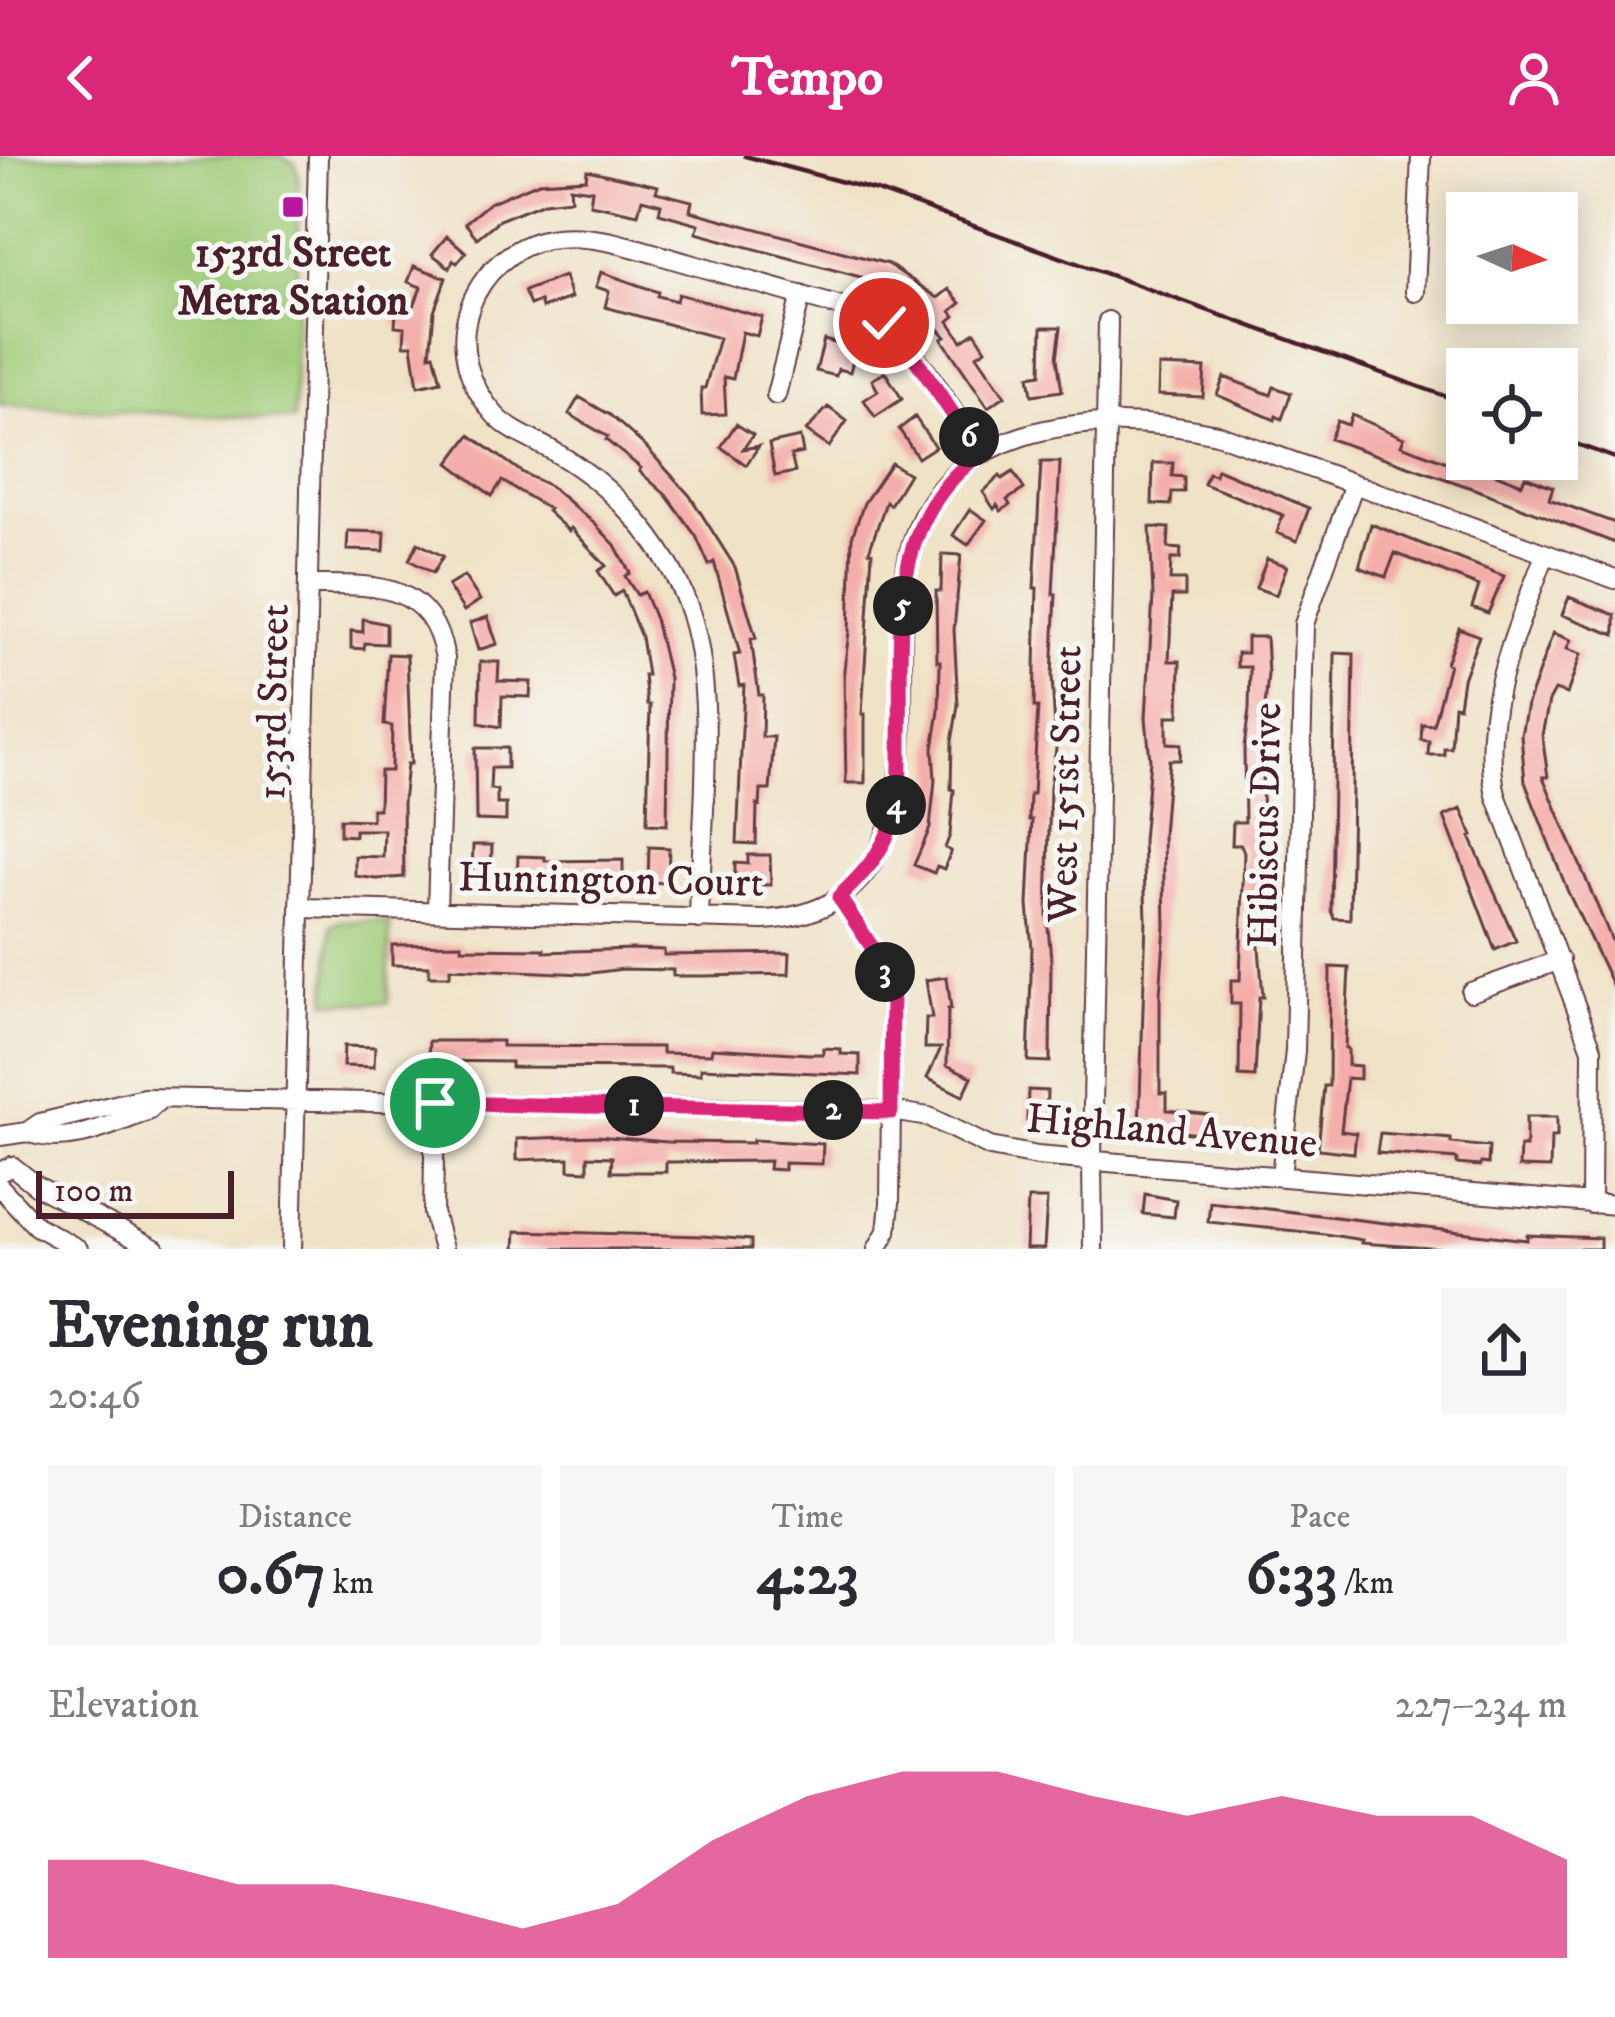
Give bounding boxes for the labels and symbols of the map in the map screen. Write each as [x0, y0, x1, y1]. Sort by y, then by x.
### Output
north arrow [1446, 192, 1578, 324]
marker: 153rd Street Metra Station [280, 194, 306, 220]
place label: 153rd Street Metra Station [177, 228, 409, 328]
pin [833, 272, 935, 374]
pin: 6 [939, 407, 999, 467]
pin: 5 [873, 576, 933, 636]
street label: 153rd Street [246, 603, 302, 801]
street label: West 151st Street [1038, 645, 1094, 924]
street label: Hibiscus Drive [1238, 702, 1294, 948]
pin: 4 [866, 775, 926, 835]
street label: Huntington Court [458, 852, 764, 910]
pin: 3 [855, 942, 915, 1002]
pin [384, 1052, 486, 1154]
pin: 1 [604, 1076, 664, 1136]
pin: 2 [803, 1080, 863, 1140]
street label: Highland Avenue [1024, 1093, 1319, 1171]
scale bar [36, 1165, 234, 1218]

